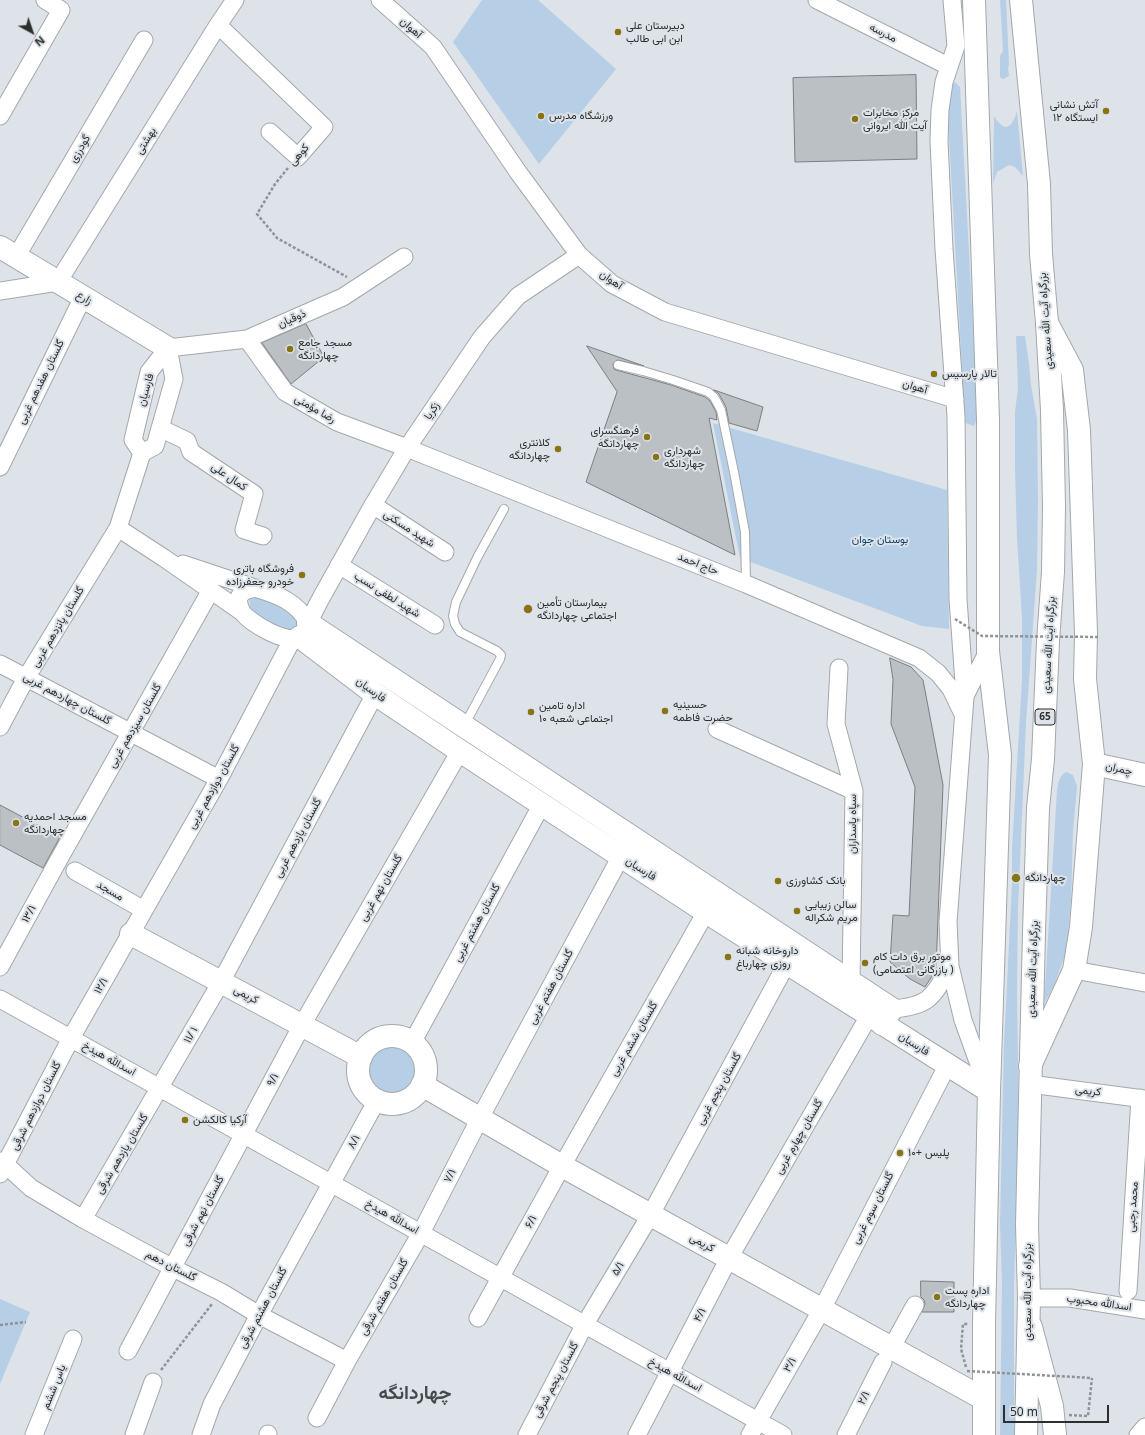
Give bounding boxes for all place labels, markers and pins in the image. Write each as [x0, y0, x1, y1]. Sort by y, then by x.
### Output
place label: دبیرستان علی ابن ابی طالب [626, 19, 685, 45]
marker: دبیرستان علی ابن ابی طالب [613, 27, 623, 37]
place label: آتش نشانی ایستگاه ۱۲ [1050, 98, 1098, 124]
place label: مرکز مخابرات آیت الله ایروانی [863, 106, 927, 132]
marker: آتش نشانی ایستگاه ۱۲ [1101, 106, 1111, 116]
place label: ورزشگاه مدرس [549, 109, 613, 123]
marker: ورزشگاه مدرس [536, 111, 546, 121]
marker: مرکز مخابرات آیت الله ایروانی [850, 114, 860, 124]
place label: مسجد جامع چهاردانگه [298, 336, 352, 362]
marker: مسجد جامع چهاردانگه [285, 344, 295, 354]
place label: تالار پارسیس [942, 367, 997, 381]
marker: تالار پارسیس [929, 369, 939, 379]
place label: فرهنگسرای چهاردانگه [591, 424, 639, 450]
marker: فرهنگسرای چهاردانگه [642, 432, 652, 442]
place label: کلانتری چهاردانگه [509, 436, 550, 462]
marker: کلانتری چهاردانگه [553, 444, 563, 454]
place label: شهرداری چهاردانگه [664, 444, 705, 470]
marker: شهرداری چهاردانگه [651, 452, 661, 462]
place label: فروشگاه باتری خودرو جعفرزاده [226, 562, 294, 588]
marker: فروشگاه باتری خودرو جعفرزاده [297, 570, 307, 580]
place label: بیمارستان تأمین اجتماعی چهاردانگه [537, 596, 617, 622]
marker: بیمارستان تأمین اجتماعی چهاردانگه [522, 603, 534, 615]
place label: حسینیه حضرت فاطمه [673, 698, 733, 724]
place label: اداره تامین اجتماعی شعبه ۱۰ [539, 699, 613, 725]
marker: حسینیه حضرت فاطمه [660, 706, 670, 716]
marker: اداره تامین اجتماعی شعبه ۱۰ [526, 707, 536, 717]
place label: مسجد احمدیه چهاردانگه [24, 810, 87, 836]
marker: مسجد احمدیه چهاردانگه [11, 818, 21, 828]
place label: چهاردانگه [1025, 871, 1066, 885]
marker: چهاردانگه [1010, 872, 1022, 884]
place label: بانک کشاورزی [786, 874, 846, 888]
marker: بانک کشاورزی [773, 876, 783, 886]
place label: سالن زیبایی مریم شکراله [805, 898, 858, 924]
marker: سالن زیبایی مریم شکراله [792, 906, 802, 916]
place label: داروخانه شبانه روزی چهارباغ [736, 944, 798, 970]
place label: موتور برق دات کام (بازرگانی اعتصامی ) [873, 950, 954, 976]
marker: داروخانه شبانه روزی چهارباغ [723, 952, 733, 962]
marker: موتور برق دات کام (بازرگانی اعتصامی ) [860, 958, 870, 968]
place label: آرکیا کالکشن [193, 1113, 247, 1127]
marker: آرکیا کالکشن [180, 1115, 190, 1125]
place label: پلیس +۱۰ [908, 1146, 949, 1160]
marker: پلیس +۱۰ [895, 1148, 905, 1158]
place label: اداره پست چهاردانگه [945, 1284, 989, 1310]
marker: اداره پست چهاردانگه [932, 1292, 942, 1302]

